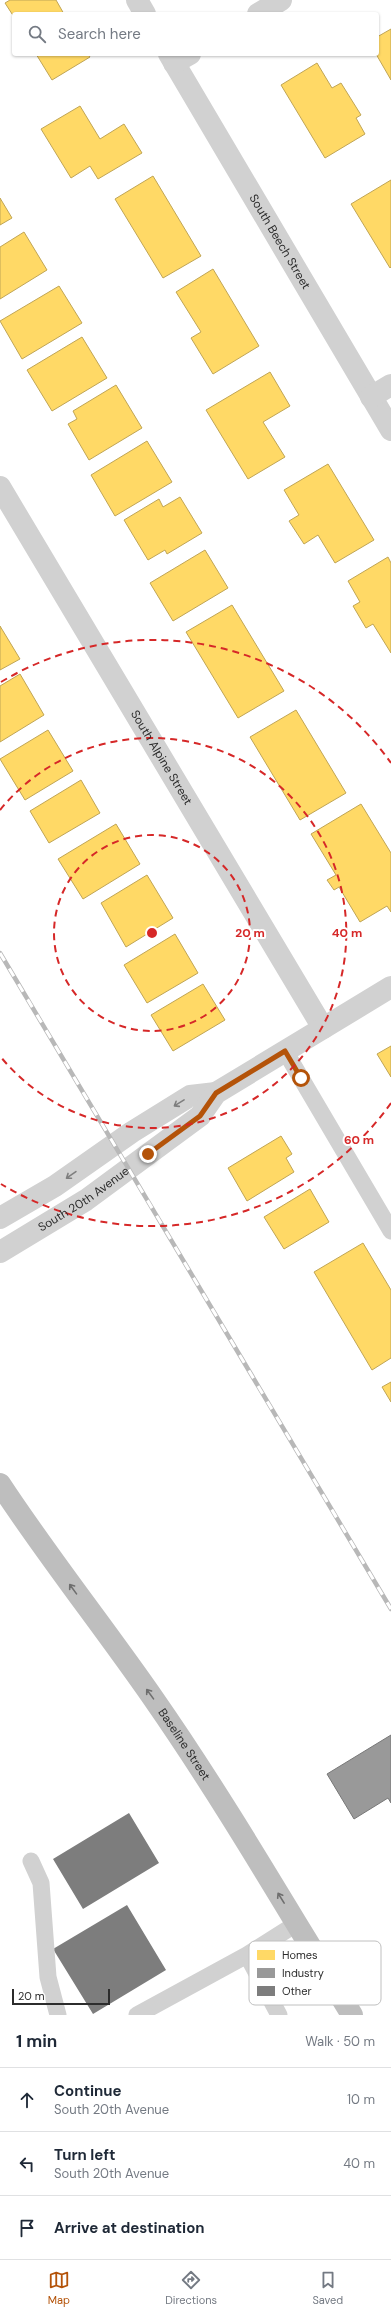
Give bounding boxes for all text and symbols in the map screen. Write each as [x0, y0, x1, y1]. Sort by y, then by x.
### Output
search box [12, 12, 379, 56]
icon: search [26, 23, 48, 45]
text: Search here [58, 24, 141, 44]
street label: South Beech Street [246, 191, 314, 292]
street label: South Alpine Street [127, 707, 196, 808]
text: 20 m [235, 925, 265, 941]
text: 40 m [332, 925, 362, 941]
centre of rings [145, 926, 159, 940]
route start [292, 1069, 310, 1087]
one-way arrow [174, 1099, 185, 1107]
text: 60 m [344, 1132, 374, 1148]
route end [139, 1145, 157, 1163]
street label: South 20th Avenue [35, 1163, 133, 1235]
one-way arrow [66, 1171, 77, 1179]
one-way arrow [69, 1584, 77, 1595]
one-way arrow [146, 1689, 154, 1700]
street label: Baseline Street [155, 1705, 214, 1784]
one-way arrow [276, 1892, 284, 1904]
legend [249, 1941, 381, 2005]
text: Homes [282, 1948, 318, 1962]
text: Industry [282, 1966, 324, 1980]
text: Other [282, 1984, 311, 1998]
scale bar [12, 1987, 110, 2006]
text: 20 m [18, 1989, 44, 2003]
text: 1 min [16, 2030, 57, 2052]
text: Walk · 50 m [305, 2033, 375, 2050]
text: Continue [54, 2081, 122, 2101]
icon: ahead [16, 2089, 38, 2111]
text: 10 m [347, 2091, 375, 2108]
text: South 20th Avenue [54, 2101, 169, 2118]
text: Turn left [54, 2145, 115, 2165]
icon: left [16, 2153, 38, 2175]
text: 40 m [343, 2155, 375, 2172]
text: South 20th Avenue [54, 2165, 169, 2182]
icon: arrive [16, 2217, 38, 2239]
text: Arrive at destination [54, 2218, 205, 2238]
tab: Map [48, 2269, 70, 2307]
tab: Directions [165, 2269, 217, 2307]
tab: Saved [312, 2269, 343, 2307]

